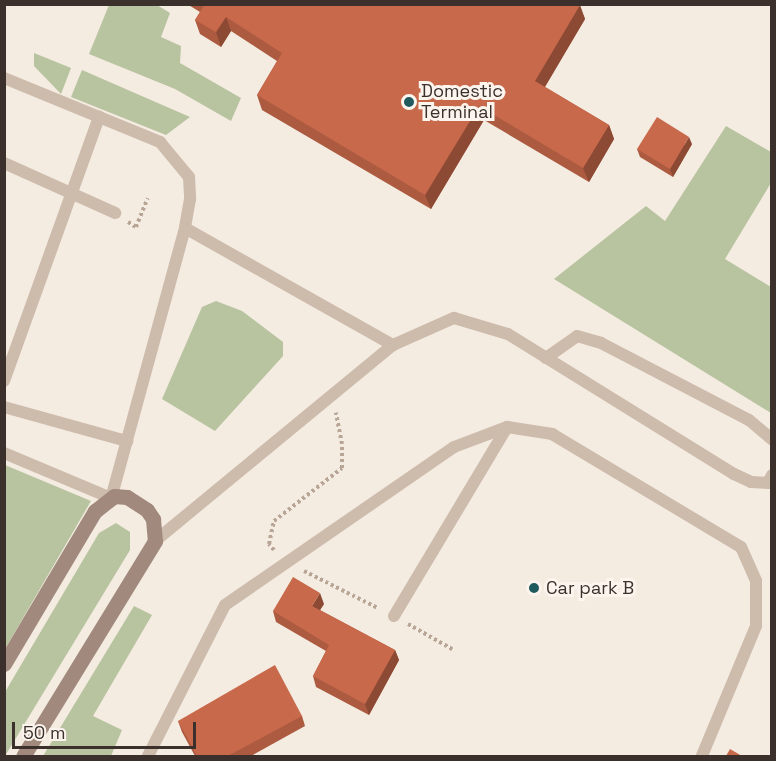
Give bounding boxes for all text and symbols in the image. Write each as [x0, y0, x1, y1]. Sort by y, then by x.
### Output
place label: Domestic Terminal [421, 81, 503, 124]
marker: Domestic Terminal [402, 95, 416, 109]
place label: Car park B [546, 577, 634, 599]
marker: Car park B [527, 581, 541, 595]
scale bar [15, 710, 200, 748]
text: 50 m [23, 721, 65, 744]

